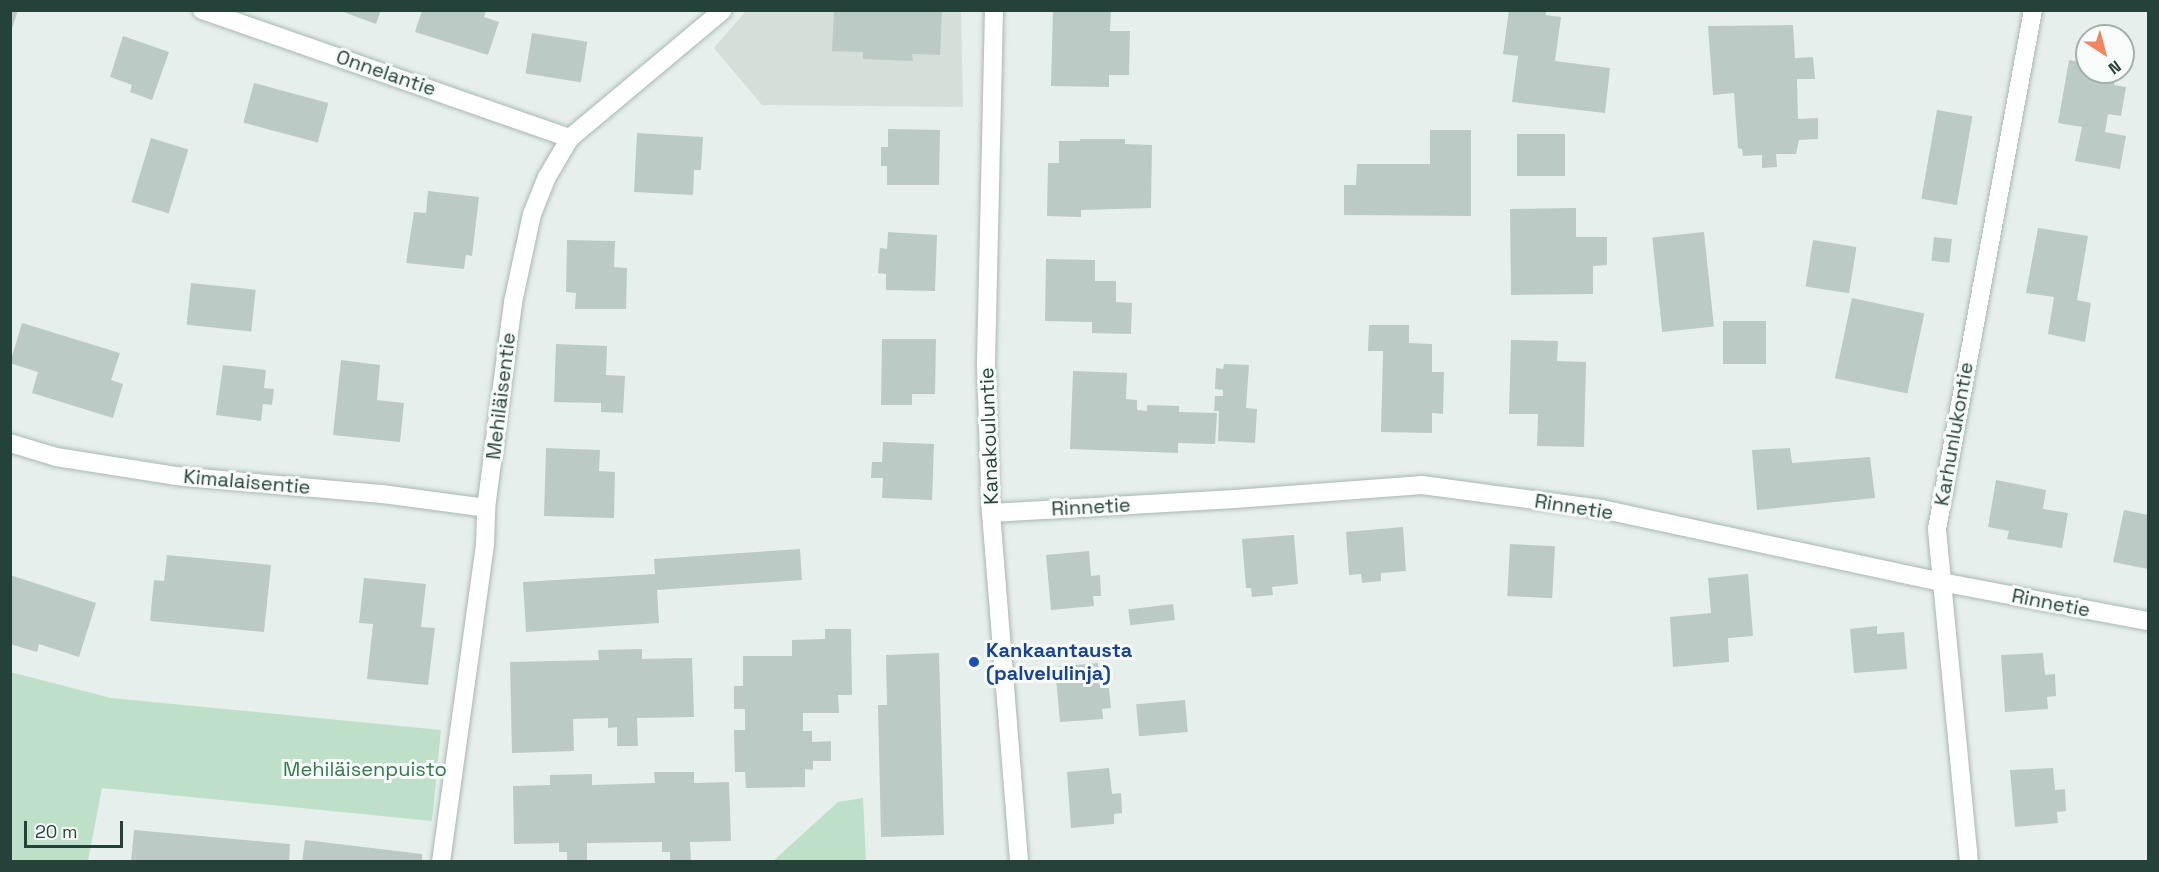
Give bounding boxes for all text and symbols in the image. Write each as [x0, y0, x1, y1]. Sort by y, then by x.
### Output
north arrow [2075, 24, 2135, 84]
street label: Onnelantie [333, 45, 439, 101]
text: N [2104, 56, 2125, 79]
street label: Mehiläisentie [481, 331, 521, 461]
street label: Karhunlukontie [1930, 360, 1978, 508]
street label: Kanakouluntie [975, 367, 1003, 505]
street label: Kimalaisentie [182, 464, 312, 500]
street label: Rinnetie [1533, 489, 1615, 525]
street label: Rinnetie [1051, 493, 1131, 521]
street label: Rinnetie [2010, 584, 2092, 622]
place label: Kankaantausta (palvelulinja) [986, 638, 1132, 685]
marker: Kankaantausta (palvelulinja) [967, 655, 981, 669]
park label: Mehiläisenpuisto [283, 757, 447, 781]
scale bar [27, 809, 126, 847]
text: 20 m [35, 820, 78, 843]

